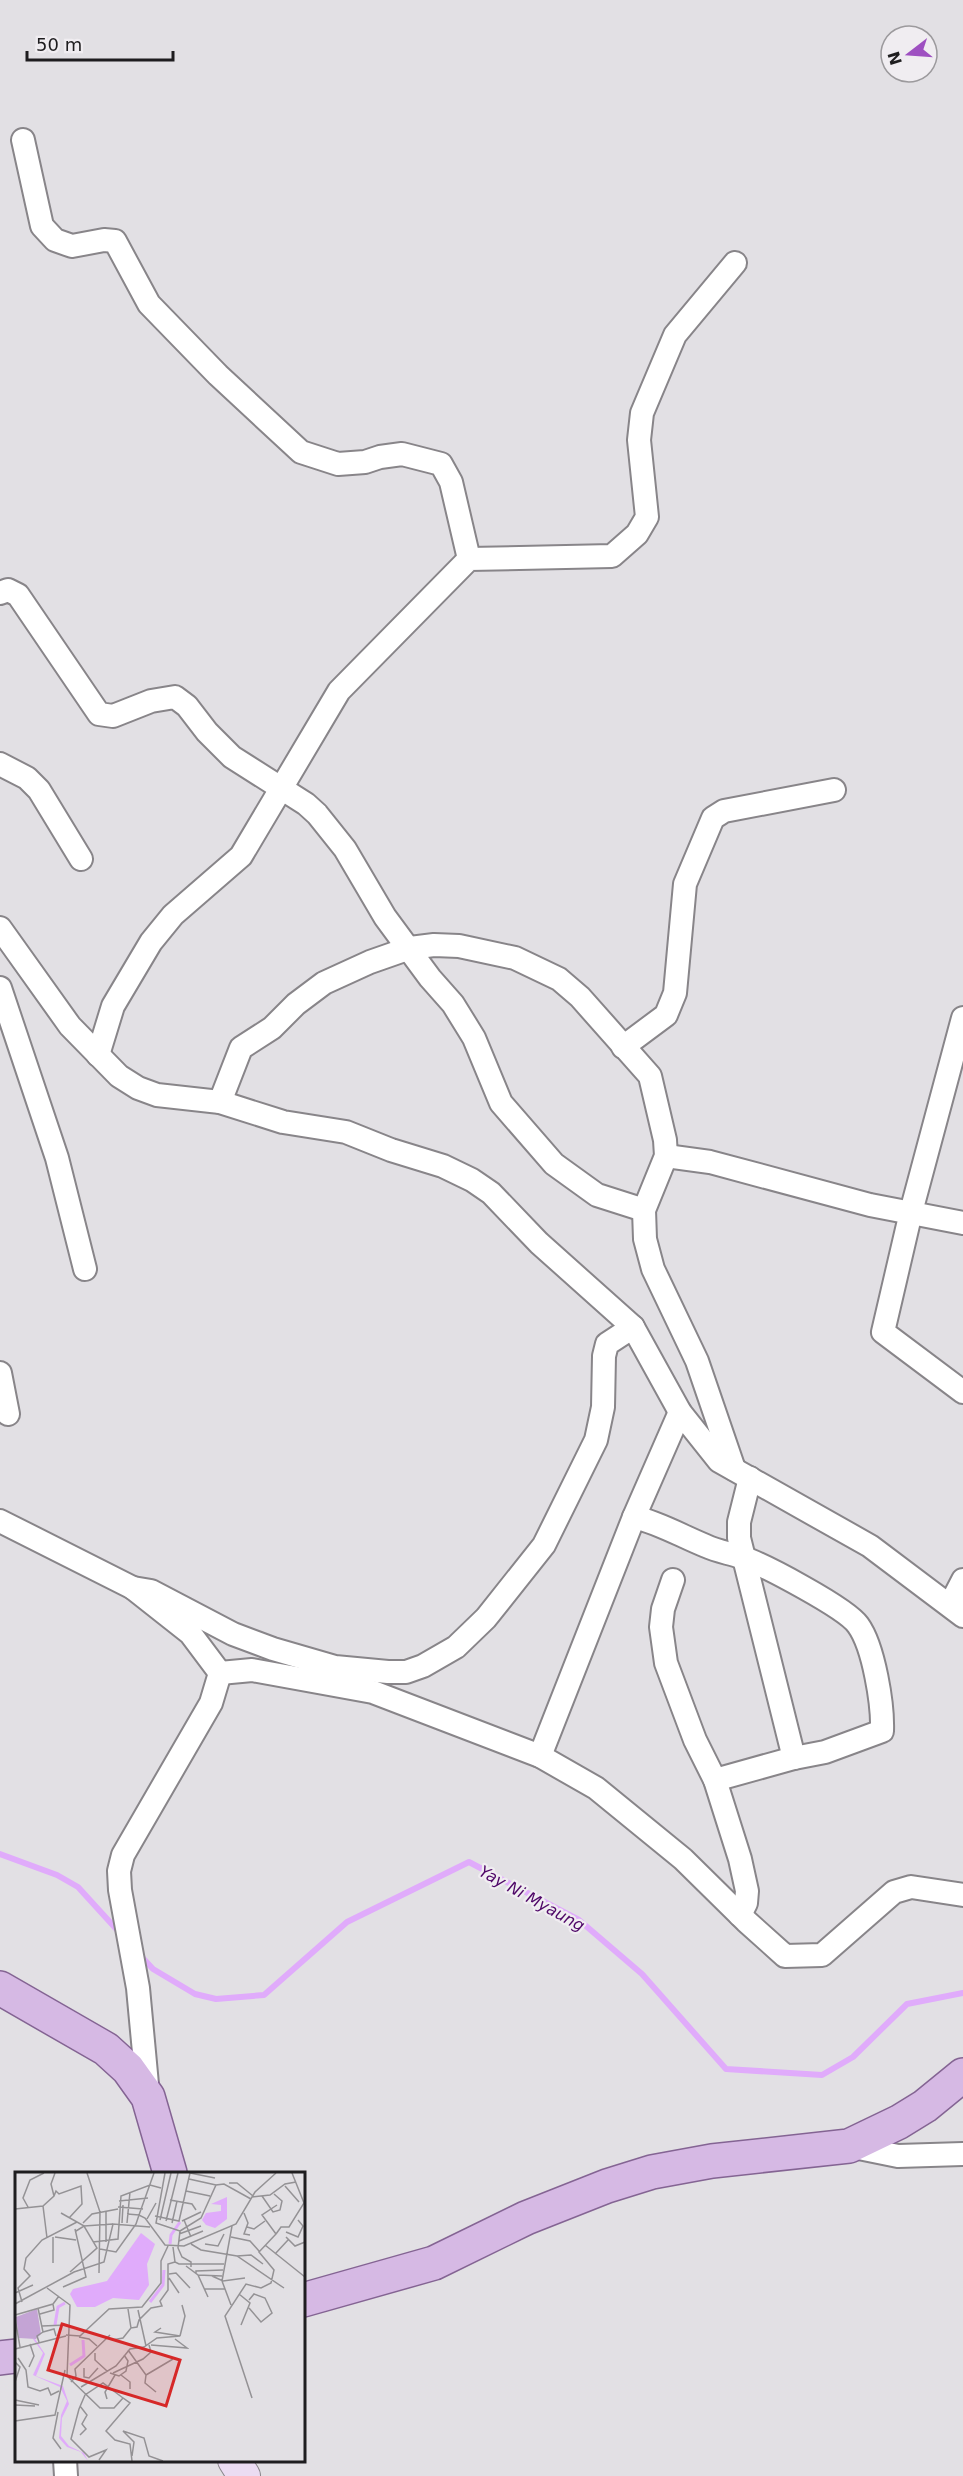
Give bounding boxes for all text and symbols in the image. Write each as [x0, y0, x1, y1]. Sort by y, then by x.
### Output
scale bar [27, 24, 172, 62]
north arrow [879, 24, 939, 84]
text: 50 m [36, 34, 82, 55]
text: N [884, 49, 906, 67]
water label: Yay Ni Myaung [476, 1862, 588, 1935]
inset map [15, 2172, 304, 2461]

